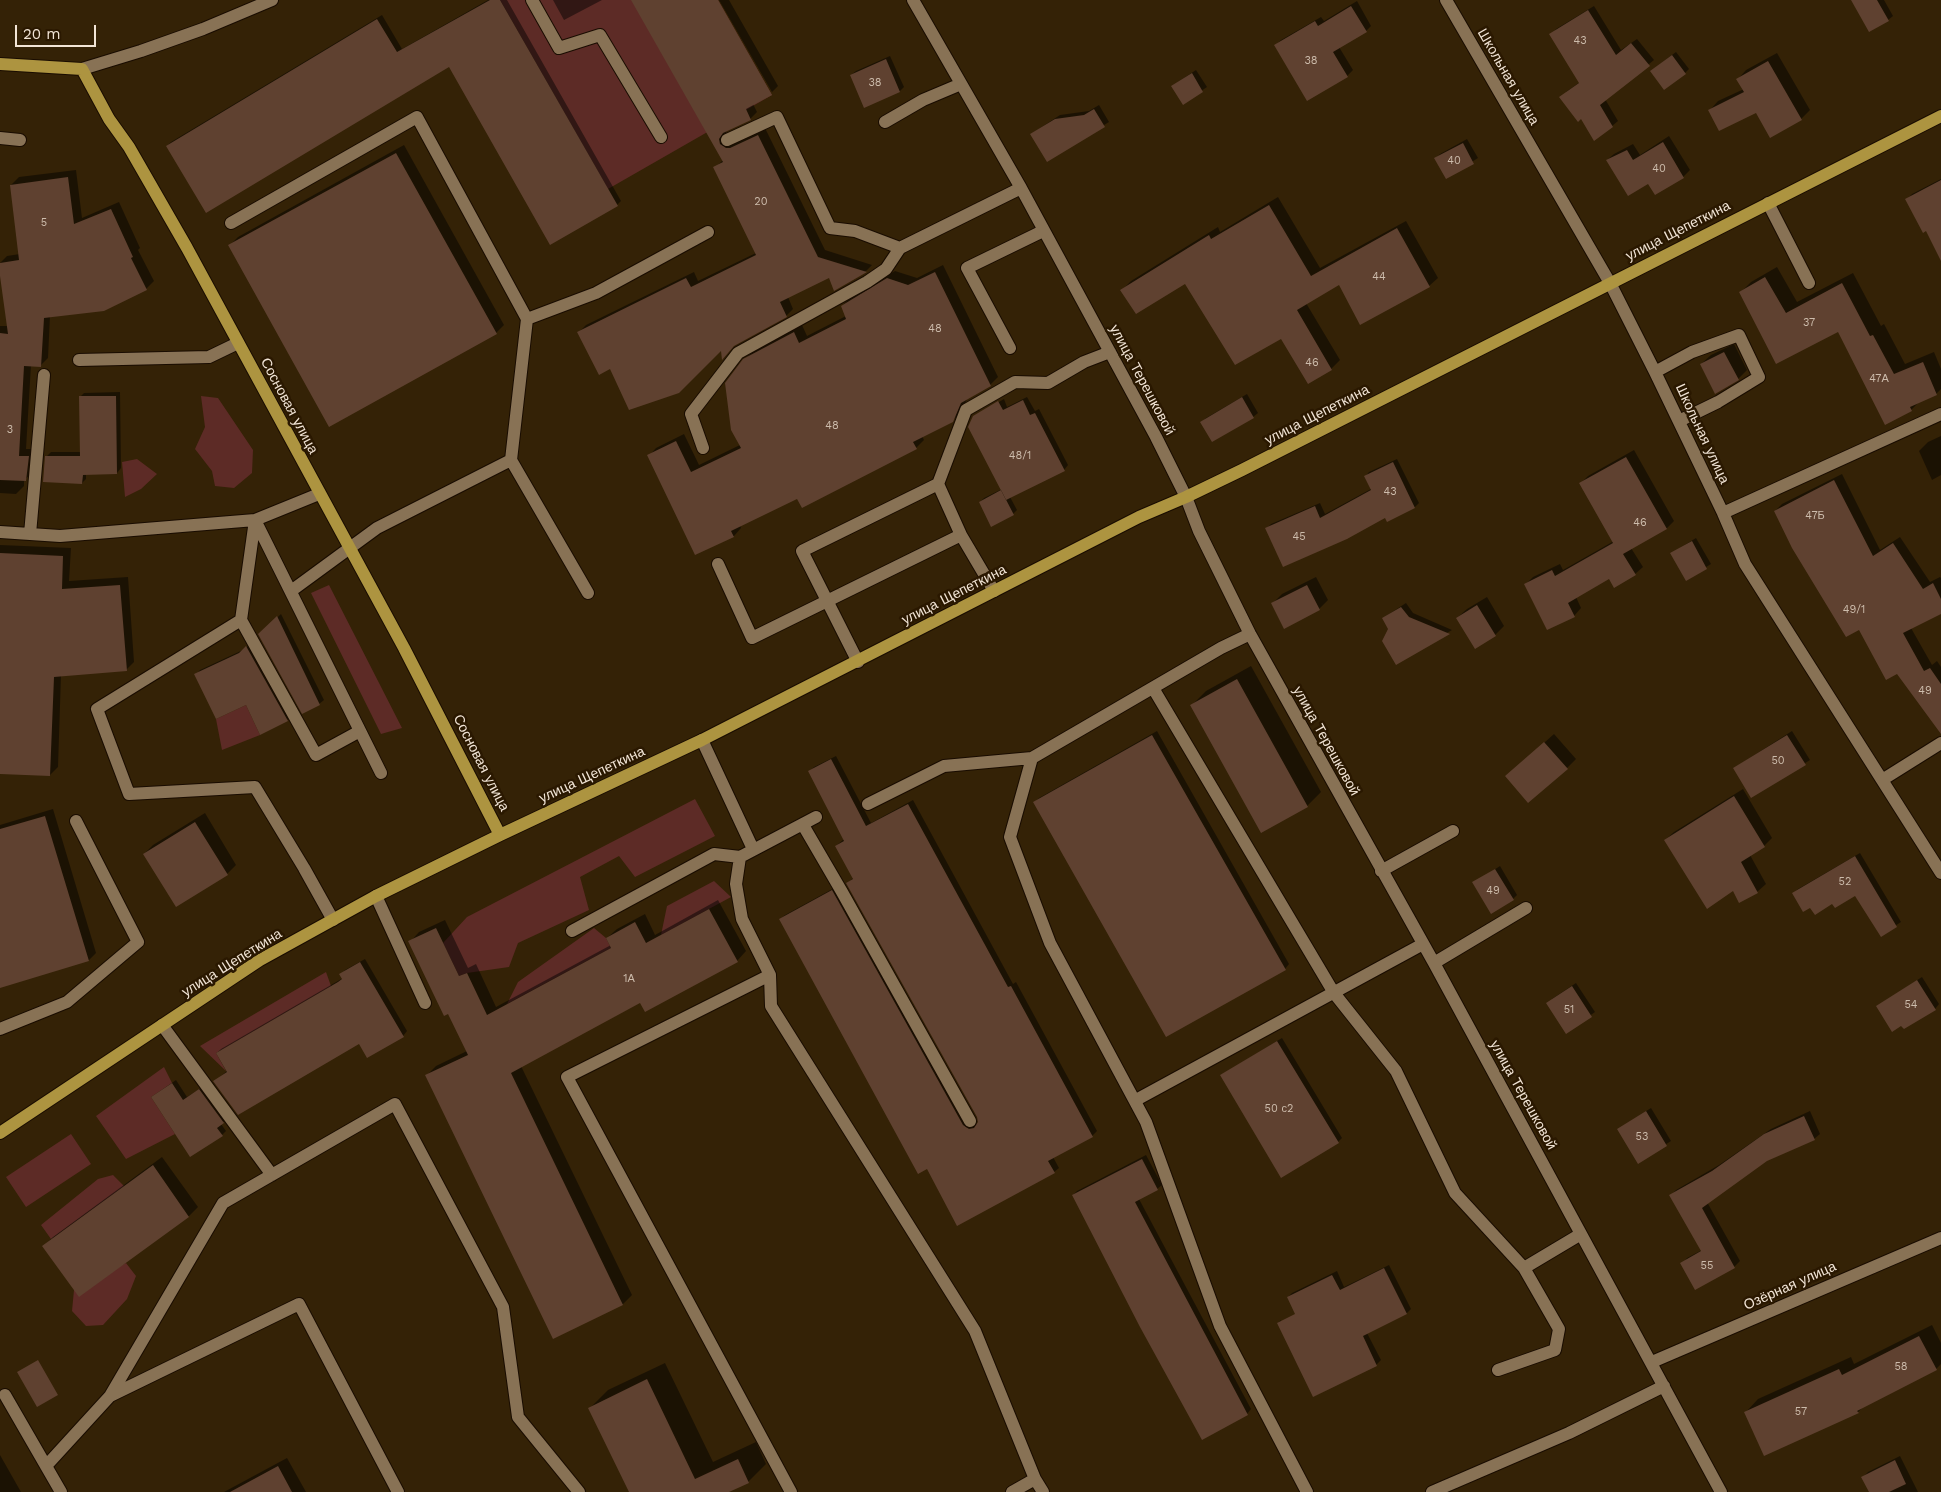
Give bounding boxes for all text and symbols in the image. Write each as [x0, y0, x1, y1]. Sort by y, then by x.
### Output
scale bar [18, 15, 99, 47]
text: 20 m [23, 25, 61, 43]
street label: Школьная улица [1474, 26, 1542, 128]
house number: 43 [1573, 34, 1587, 48]
house number: 38 [1304, 54, 1318, 68]
house number: 38 [868, 76, 882, 90]
house number: 40 [1447, 154, 1461, 168]
house number: 40 [1652, 162, 1666, 176]
house number: 20 [754, 195, 768, 209]
street label: улица Щепеткина [1623, 197, 1733, 265]
house number: 5 [41, 216, 47, 230]
house number: 44 [1372, 270, 1386, 284]
house number: 37 [1803, 316, 1815, 330]
house number: 48 [928, 322, 942, 336]
street label: улица Терешковой [1106, 322, 1178, 438]
street label: Сосновая улица [257, 355, 321, 457]
house number: 46 [1305, 356, 1319, 370]
house number: 47А [1869, 372, 1889, 386]
street label: улица Щепеткина [1262, 381, 1372, 449]
street label: Школьная улица [1671, 381, 1733, 487]
house number: 48 [825, 419, 839, 433]
house number: 3 [7, 423, 13, 437]
house number: 48/1 [1009, 449, 1031, 463]
house number: 43 [1383, 485, 1397, 499]
house number: 47Б [1805, 509, 1825, 523]
house number: 46 [1633, 516, 1647, 530]
house number: 45 [1292, 530, 1306, 544]
street label: улица Щепеткина [899, 561, 1009, 629]
house number: 49/1 [1843, 603, 1865, 617]
street label: улица Терешковой [1289, 683, 1363, 799]
house number: 49 [1918, 684, 1932, 698]
street label: Сосновая улица [449, 712, 513, 814]
street label: улица Щепеткина [536, 743, 648, 807]
house number: 50 [1771, 754, 1785, 768]
house number: 52 [1839, 875, 1851, 889]
house number: 49 [1486, 884, 1500, 898]
street label: улица Щепеткина [179, 925, 285, 1001]
house number: 1А [623, 972, 635, 986]
house number: 54 [1904, 998, 1918, 1012]
house number: 51 [1564, 1003, 1574, 1017]
street label: улица Терешковой [1486, 1037, 1560, 1153]
house number: 50 с2 [1265, 1102, 1293, 1116]
house number: 53 [1636, 1130, 1648, 1144]
street label: Озёрная улица [1741, 1258, 1839, 1314]
house number: 55 [1701, 1259, 1713, 1273]
house number: 58 [1894, 1360, 1908, 1374]
house number: 57 [1795, 1405, 1807, 1419]

